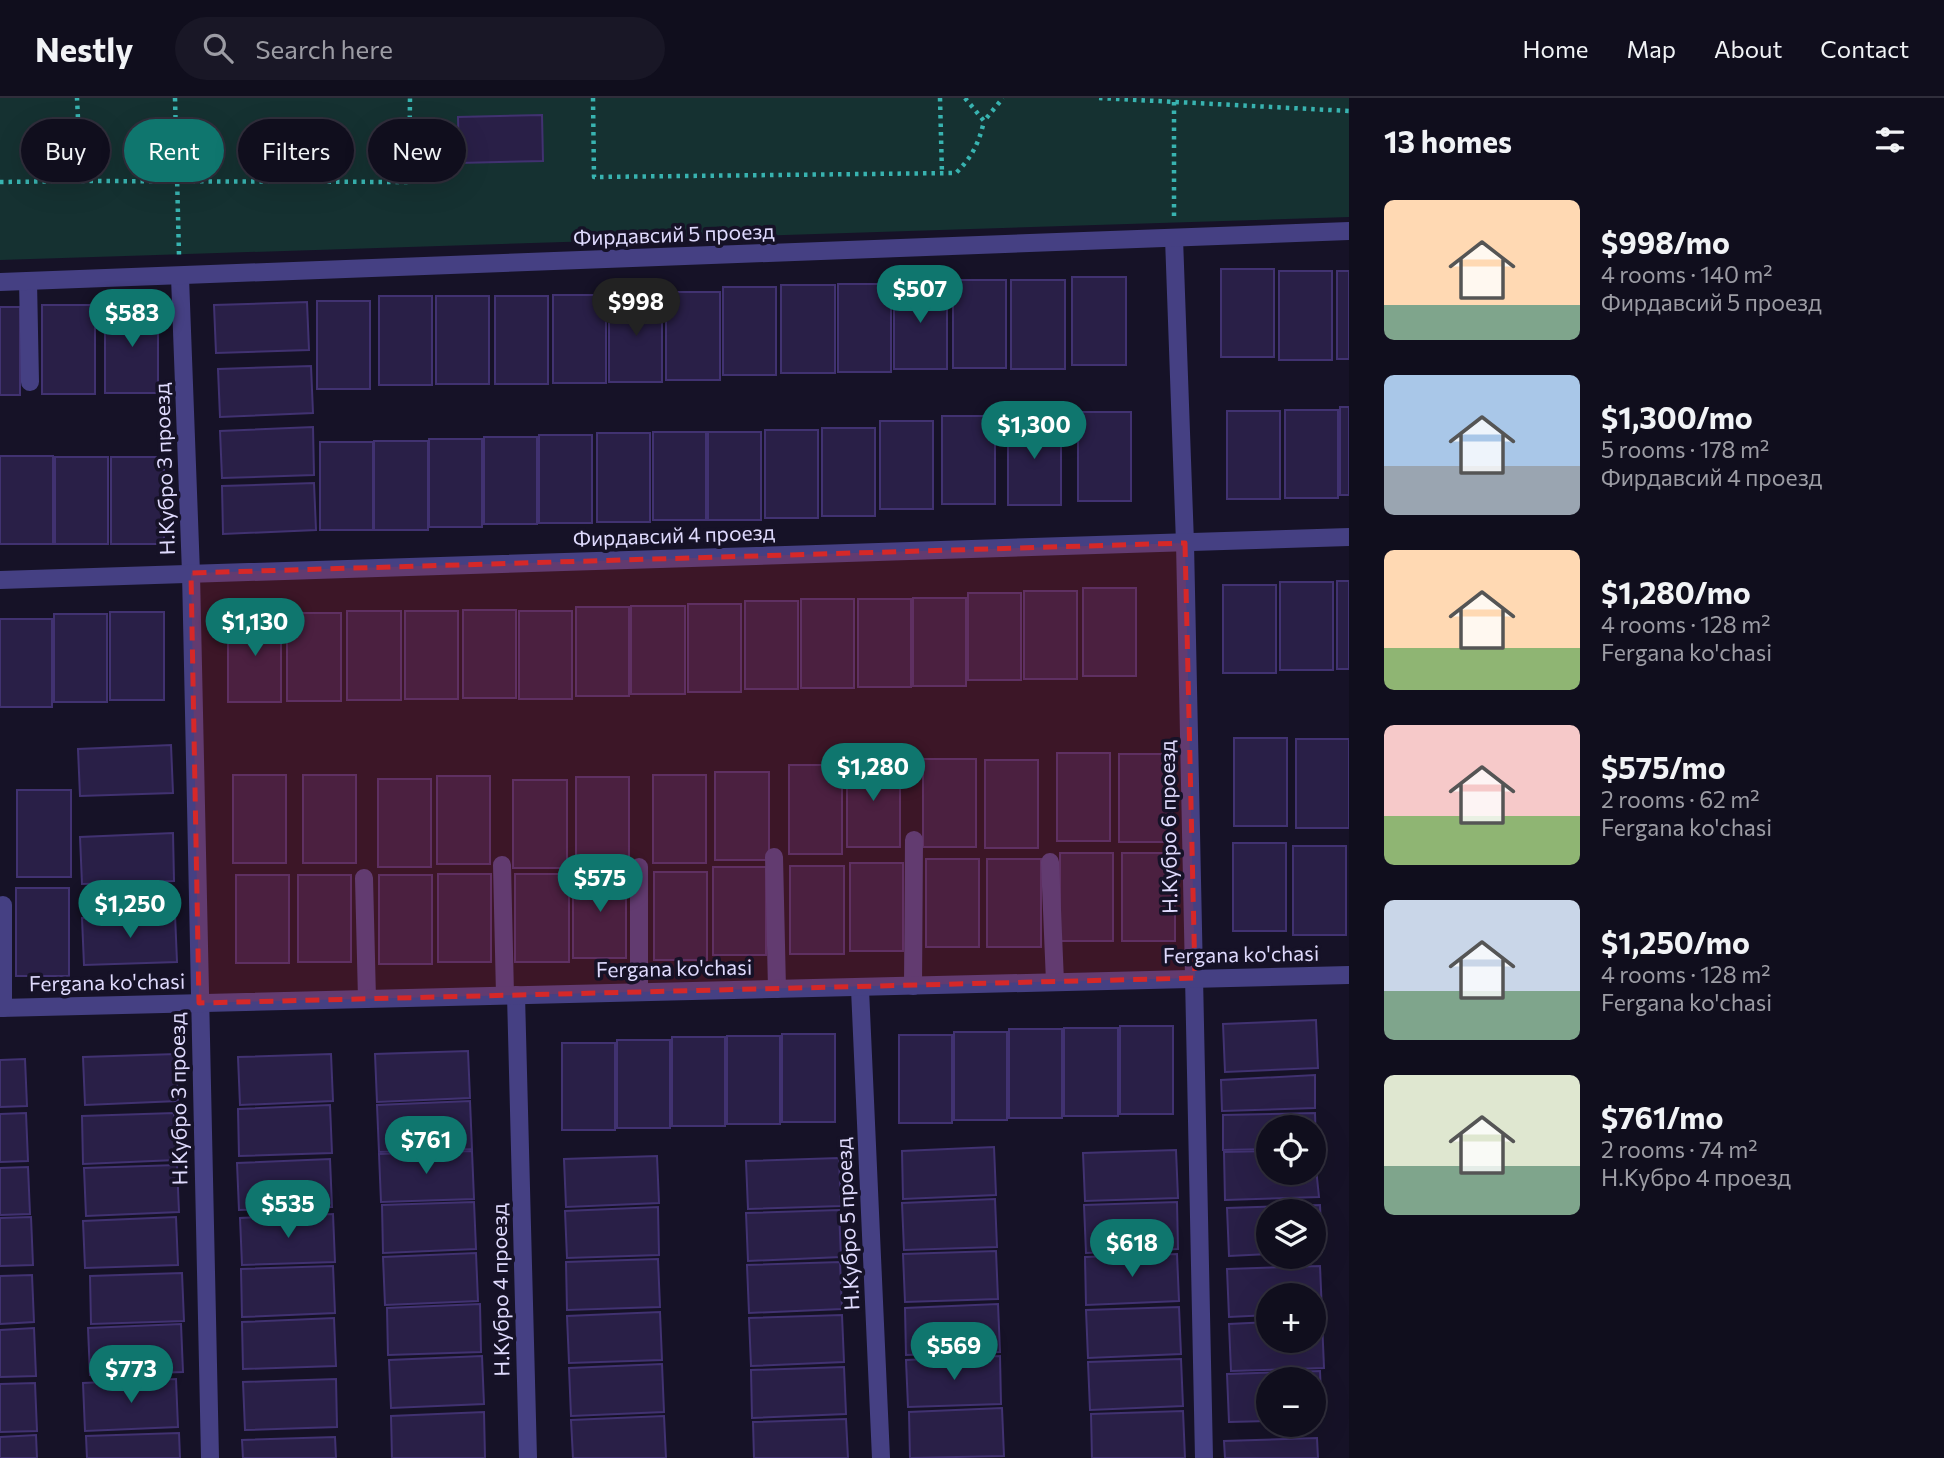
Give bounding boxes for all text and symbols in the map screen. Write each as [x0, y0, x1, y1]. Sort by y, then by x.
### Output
search box [175, 17, 665, 80]
text: Nestly [35, 28, 133, 69]
icon: search [199, 29, 237, 67]
text: Search here [255, 33, 393, 64]
text: Home [1523, 34, 1589, 63]
text: Map [1627, 34, 1676, 63]
text: About [1714, 34, 1782, 63]
text: Contact [1820, 34, 1909, 63]
chip: Buy [21, 119, 110, 182]
chip: Rent [124, 119, 224, 182]
chip: Filters [238, 119, 354, 182]
chip: New [368, 119, 466, 182]
icon: filters [1871, 121, 1909, 159]
text: 13 homes [1384, 122, 1512, 159]
street label: Фирдавсий 5 проезд [573, 217, 775, 250]
text: $998/mo [1601, 223, 1730, 260]
icon: home [1440, 228, 1524, 312]
text: 4 rooms · 140 m² [1601, 260, 1773, 288]
pin: $507 [879, 266, 961, 325]
text: $507 [893, 274, 947, 302]
pin: $998 [595, 278, 677, 338]
text: $998 [608, 287, 664, 315]
text: Фирдавсий 5 проезд [1601, 288, 1822, 316]
pin: $583 [91, 289, 173, 349]
text: $583 [105, 298, 159, 326]
street label: Н.Кубро 3 проезд [148, 382, 179, 556]
text: $1,300/mo [1601, 398, 1753, 435]
pin: $1,300 [977, 402, 1091, 461]
icon: home [1440, 403, 1524, 487]
text: $1,300 [997, 410, 1071, 438]
text: 5 rooms · 178 m² [1601, 435, 1769, 463]
text: Фирдавсий 4 проезд [1601, 463, 1822, 491]
street label: Фирдавсий 4 проезд [573, 518, 775, 551]
text: $1,280/mo [1601, 573, 1751, 610]
icon: home [1440, 578, 1524, 662]
pin: $1,130 [198, 598, 312, 658]
text: $1,130 [222, 607, 288, 635]
text: 4 rooms · 128 m² [1601, 610, 1770, 638]
text: Fergana ko'chasi [1601, 638, 1772, 666]
street label: Н.Кубро 6 проезд [1153, 740, 1182, 914]
pin: $1,280 [816, 744, 930, 803]
text: $575/mo [1601, 748, 1726, 785]
text: $1,280 [837, 752, 909, 780]
icon: home [1440, 753, 1524, 837]
text: 2 rooms · 62 m² [1601, 785, 1760, 813]
text: Fergana ko'chasi [1601, 813, 1772, 841]
pin: $575 [559, 854, 641, 914]
text: $575 [574, 863, 626, 891]
pin: $1,250 [73, 880, 187, 940]
text: $1,250 [94, 889, 166, 917]
text: $1,250/mo [1601, 923, 1750, 960]
icon: home [1440, 928, 1524, 1012]
street label: Fergana ko'chasi [1163, 940, 1319, 967]
street label: Fergana ko'chasi [596, 954, 752, 981]
text: 4 rooms · 128 m² [1601, 960, 1770, 988]
street label: Fergana ko'chasi [29, 968, 185, 995]
text: Fergana ko'chasi [1601, 988, 1772, 1016]
street label: Н.Кубро 3 проезд [163, 1012, 192, 1186]
text: $761/mo [1601, 1098, 1723, 1135]
icon: home [1440, 1103, 1524, 1187]
map controls [1256, 1115, 1326, 1437]
button: locate [1256, 1115, 1326, 1185]
pin: $761 [385, 1116, 467, 1176]
text: $761 [401, 1125, 451, 1153]
text: 2 rooms · 74 m² [1601, 1135, 1757, 1163]
street label: Н.Кубро 5 проезд [829, 1137, 864, 1311]
text: Н.Кубро 4 проезд [1601, 1163, 1791, 1191]
pin: $535 [247, 1180, 329, 1240]
text: $535 [261, 1189, 315, 1217]
button: layers [1256, 1199, 1326, 1269]
street label: Н.Кубро 4 проезд [485, 1203, 514, 1377]
pin: $618 [1091, 1220, 1173, 1279]
text: $618 [1106, 1228, 1158, 1256]
button: + [1256, 1283, 1326, 1353]
pin: $569 [913, 1322, 995, 1382]
text: $569 [927, 1331, 981, 1359]
pin: $773 [90, 1346, 172, 1405]
text: $773 [105, 1354, 157, 1382]
button: − [1256, 1367, 1326, 1437]

